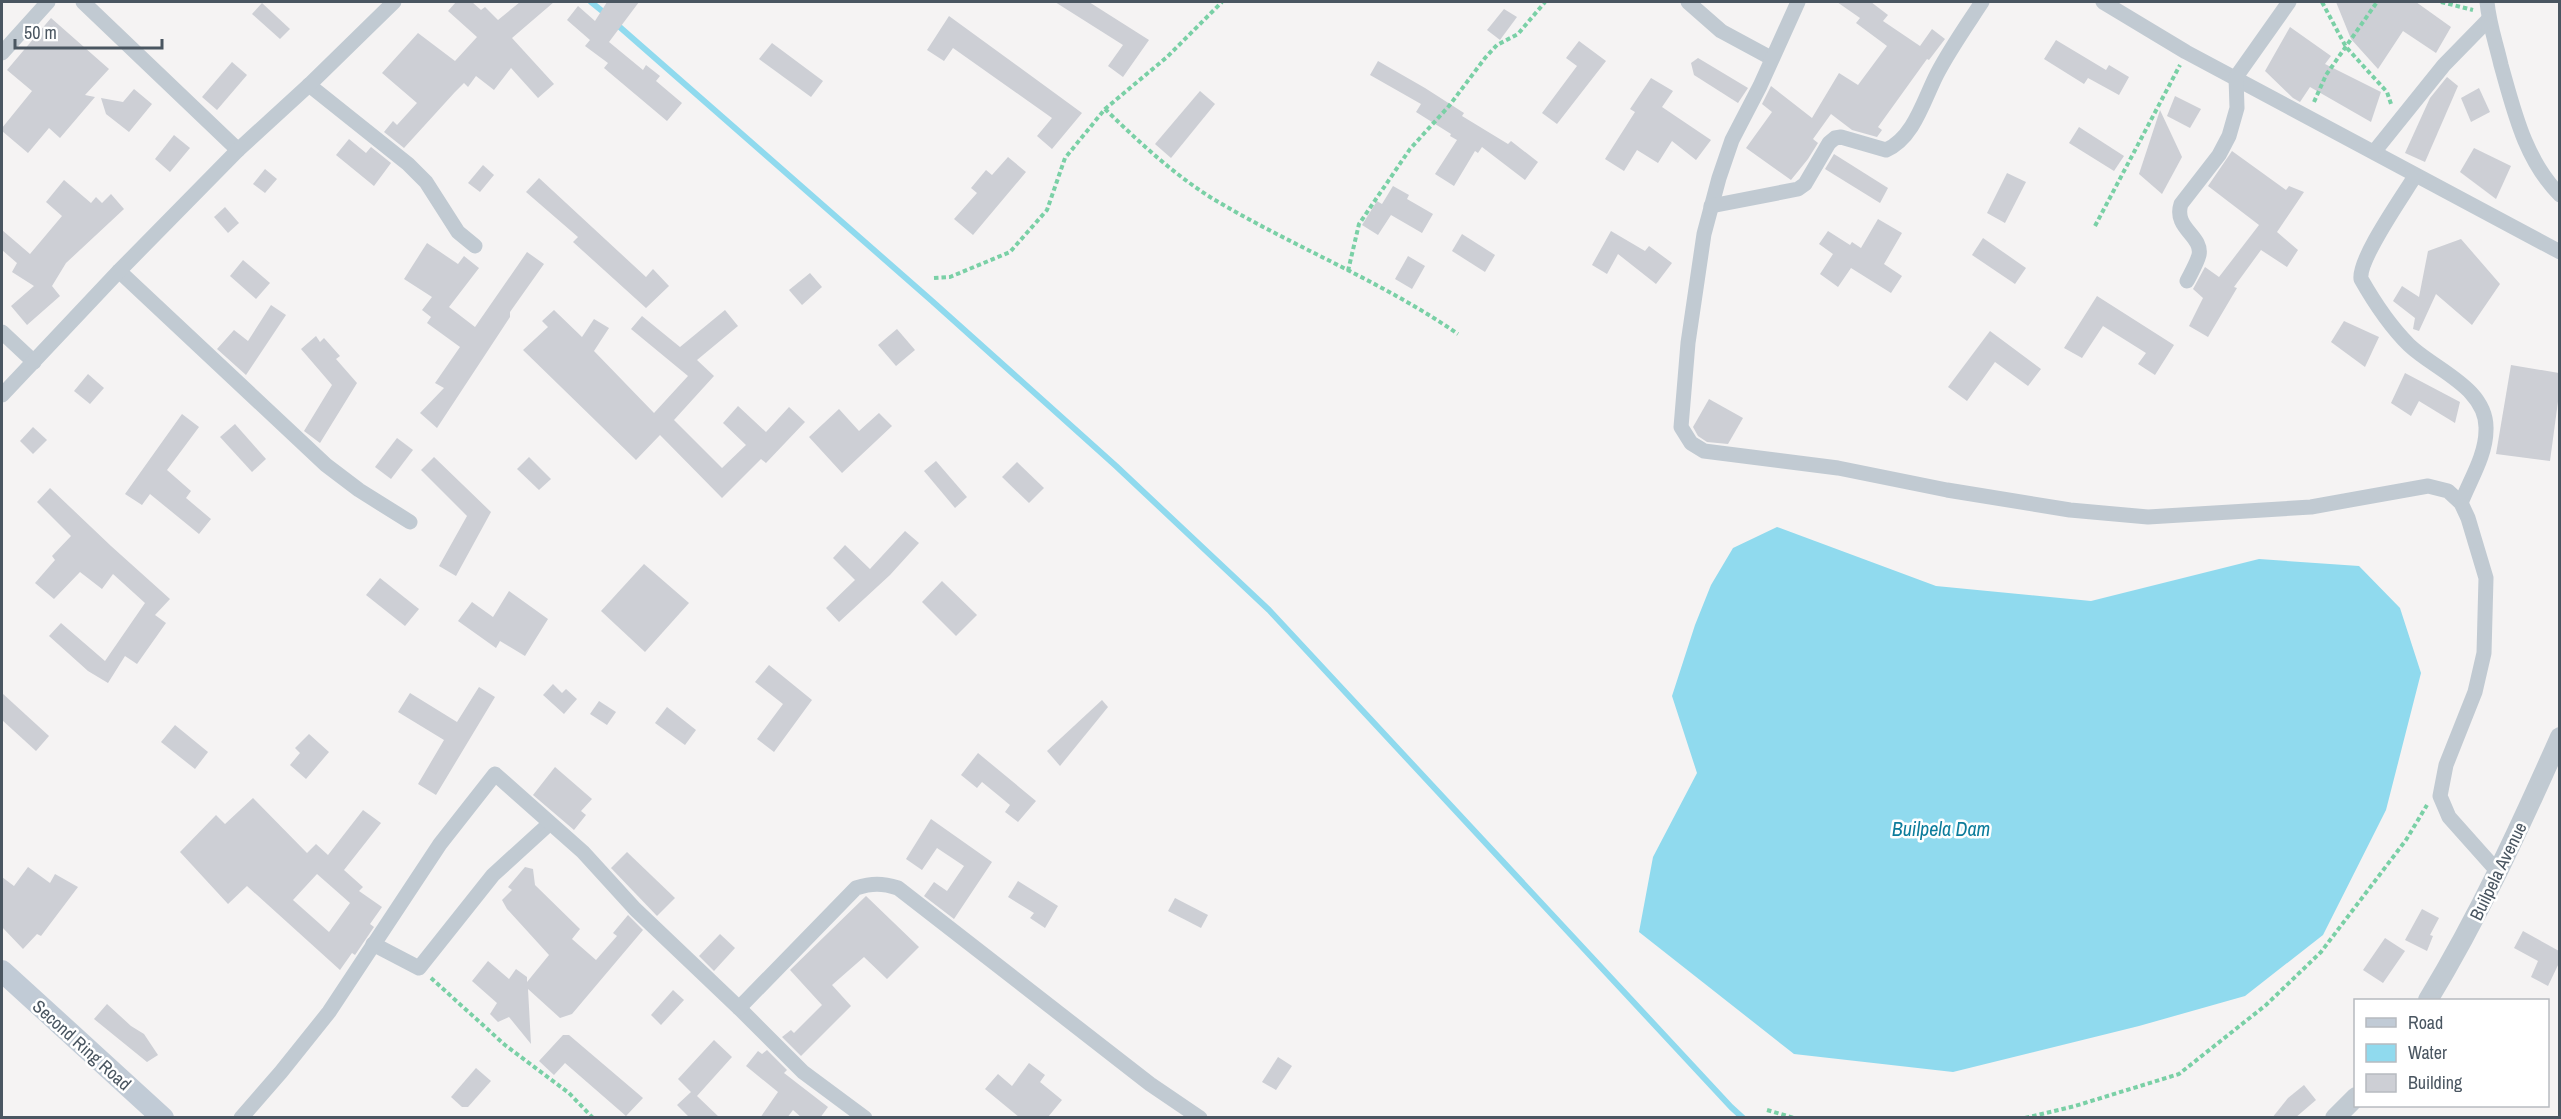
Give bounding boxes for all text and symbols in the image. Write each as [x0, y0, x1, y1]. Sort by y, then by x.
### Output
scale bar [15, 12, 162, 50]
text: 50 m [24, 20, 57, 45]
water label: Builpela Dam [1892, 815, 1990, 842]
street label: Builpela Avenue [2463, 818, 2533, 924]
street label: Second Ring Road [27, 994, 137, 1096]
legend [2354, 999, 2549, 1107]
text: Road [2408, 1010, 2443, 1035]
text: Water [2408, 1040, 2447, 1065]
text: Building [2408, 1070, 2463, 1095]

